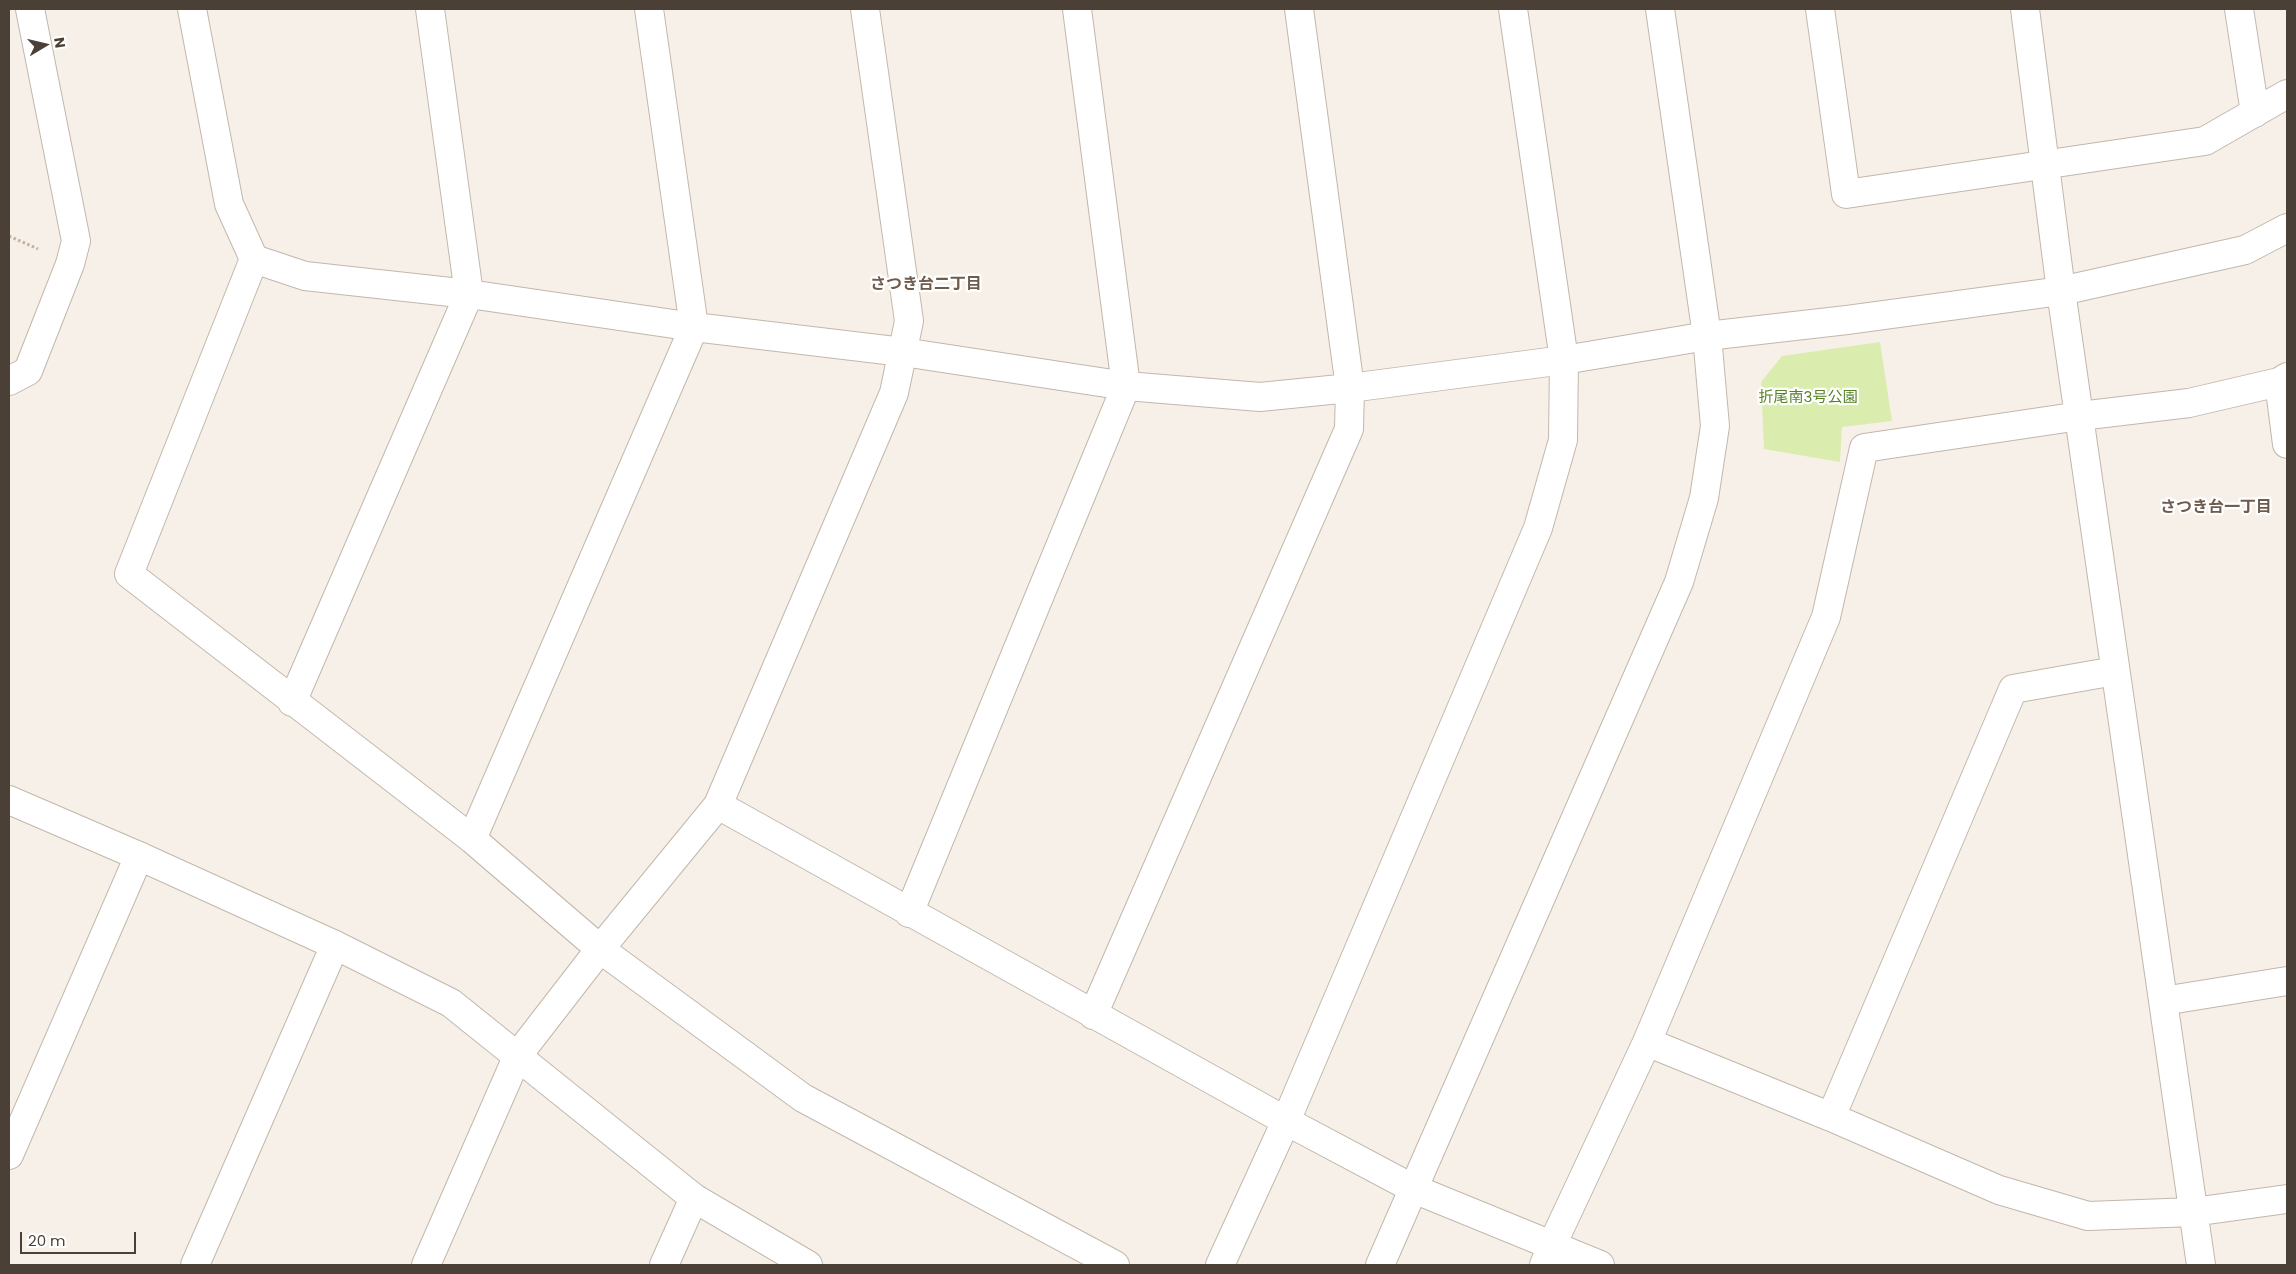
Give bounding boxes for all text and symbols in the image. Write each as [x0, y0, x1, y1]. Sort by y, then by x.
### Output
north arrow [20, 20, 70, 70]
text: N [49, 36, 71, 49]
district label: さつき台二丁目 [870, 275, 982, 295]
park label: 折尾南3号公園 [1759, 389, 1857, 407]
district label: さつき台一丁目 [2160, 498, 2272, 518]
scale bar [22, 1222, 139, 1254]
text: 20 m [28, 1230, 66, 1251]

